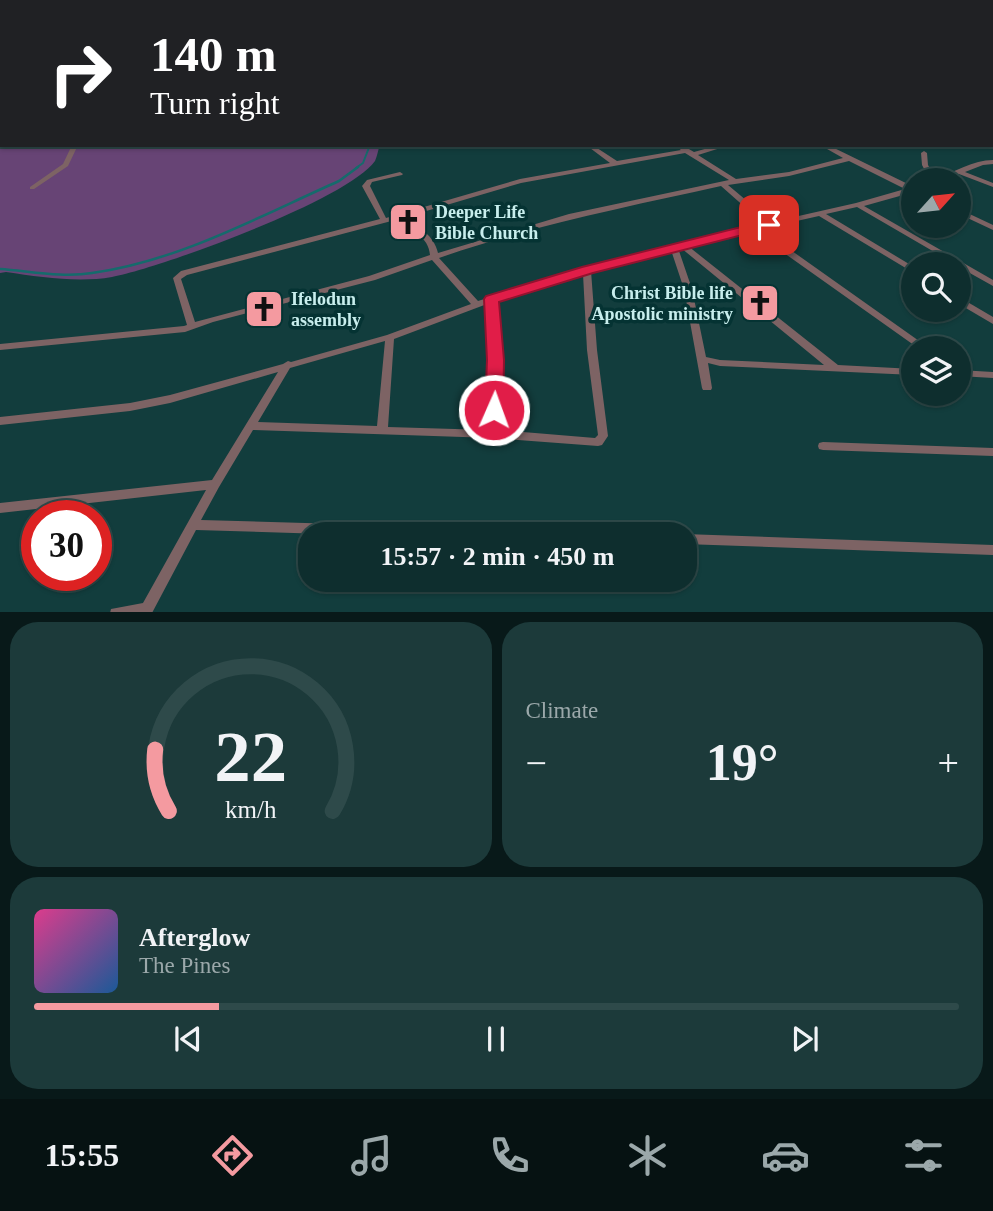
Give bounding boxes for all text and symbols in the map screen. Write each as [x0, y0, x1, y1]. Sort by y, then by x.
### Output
text: 140 m [150, 27, 277, 82]
icon: right [35, 28, 126, 119]
text: Turn right [150, 85, 280, 121]
north arrow [901, 168, 971, 238]
map controls [901, 168, 971, 406]
pin [739, 195, 799, 255]
church icon: Deeper Life Bible Church [387, 201, 429, 243]
place label: Deeper Life Bible Church [435, 202, 538, 243]
icon: arrive [750, 206, 788, 244]
button: search [901, 252, 971, 322]
church icon: Christ Bible life Apostolic ministry [739, 282, 781, 324]
place label: Christ Bible life Apostolic ministry [592, 283, 733, 324]
church icon: Ifelodun assembly [243, 288, 285, 330]
place label: Ifelodun assembly [291, 289, 361, 330]
button: layers [901, 336, 971, 406]
position arrow [457, 373, 531, 447]
speed limit sign: 30 [21, 500, 112, 591]
text: 15:57 · 2 min · 450 m [381, 542, 615, 571]
text: Climate [526, 698, 598, 723]
text: 22 [214, 716, 287, 797]
text: 19° [706, 734, 779, 791]
text: − [526, 742, 547, 784]
text: + [938, 742, 959, 784]
text: km/h [225, 795, 277, 822]
text: Afterglow [139, 923, 250, 952]
text: The Pines [139, 953, 230, 978]
icon: previous [169, 1020, 207, 1058]
icon: pause [477, 1020, 515, 1058]
icon: next [786, 1020, 824, 1058]
icon: directions [208, 1131, 257, 1180]
icon: music [347, 1131, 396, 1180]
icon: phone [485, 1131, 534, 1180]
icon: climate [623, 1131, 672, 1180]
icon: car [761, 1131, 810, 1180]
icon: filters [899, 1131, 948, 1180]
text: 15:55 [45, 1137, 119, 1173]

